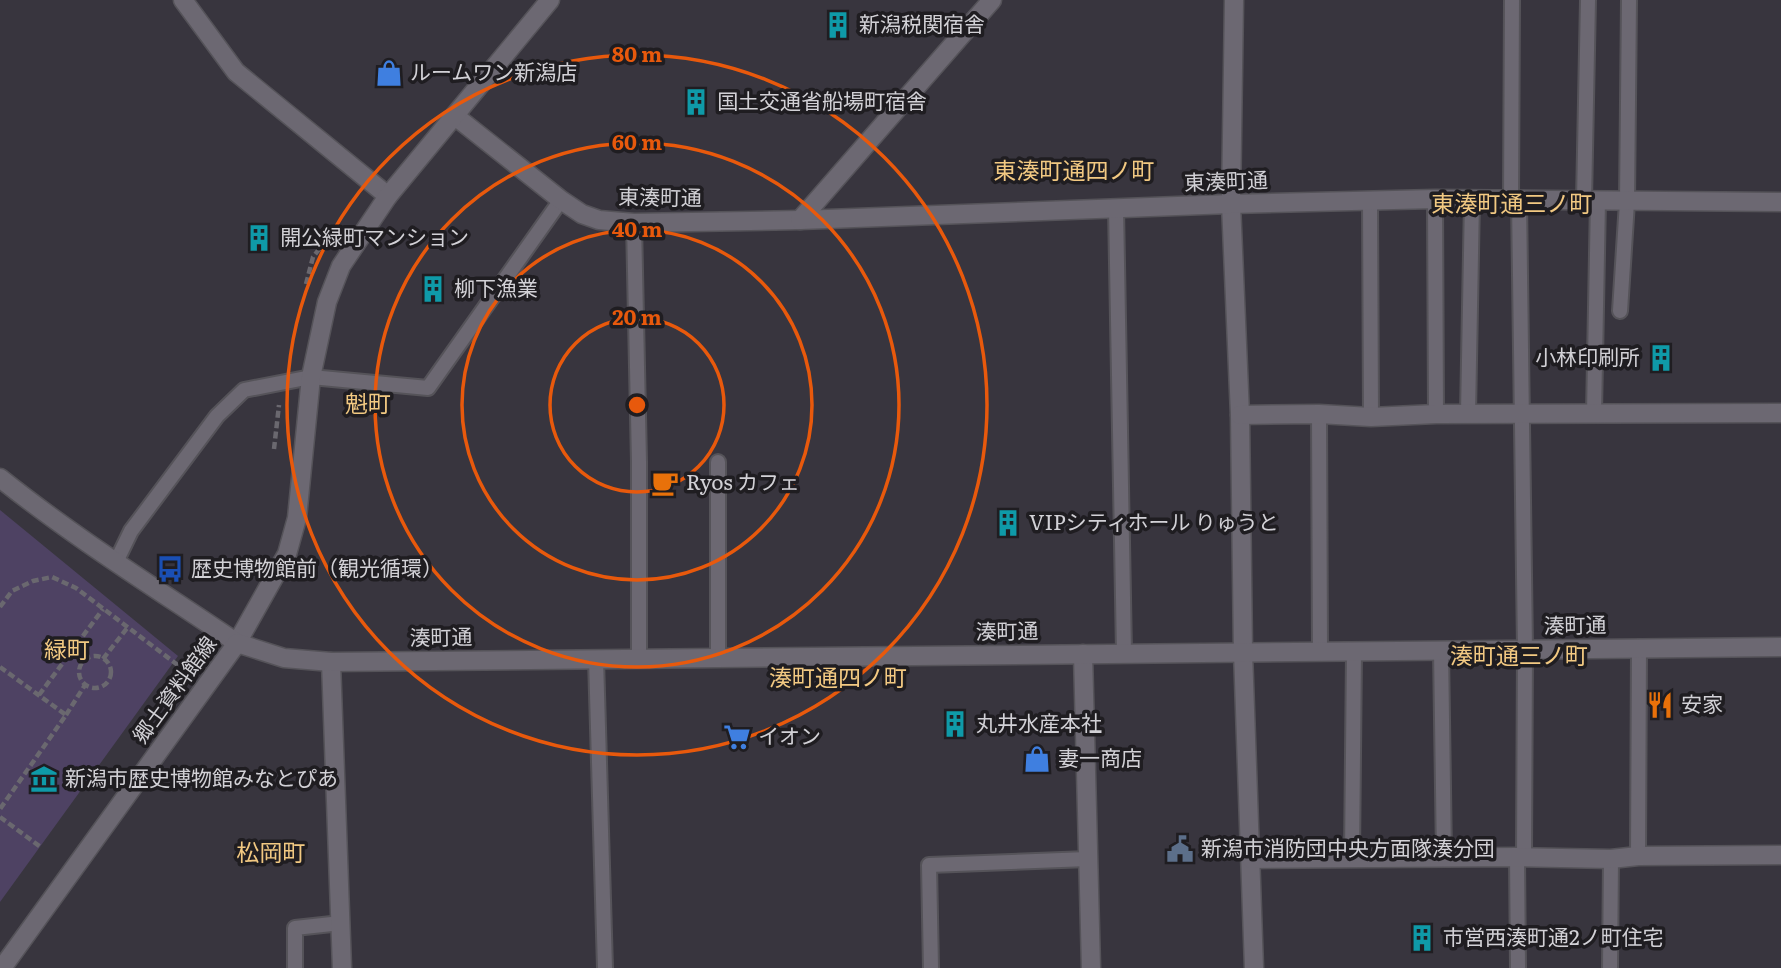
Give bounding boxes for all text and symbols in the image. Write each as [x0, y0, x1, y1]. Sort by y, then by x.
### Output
place label: 新潟税関宿舎 [859, 7, 985, 38]
building icon: 新潟税関宿舎 [823, 10, 853, 40]
text: 80 m [612, 37, 662, 68]
place label: ルームワン新潟店 [410, 55, 577, 86]
shop icon: ルームワン新潟店 [374, 58, 404, 88]
place label: 国土交通省船場町宿舎 [717, 84, 927, 115]
building icon: 国土交通省船場町宿舎 [681, 87, 711, 117]
text: 60 m [612, 125, 662, 156]
district label: 東湊町通四ノ町 [994, 152, 1155, 186]
street label: 東湊町通 [1183, 163, 1268, 196]
street label: 東湊町通 [618, 179, 702, 212]
district label: 東湊町通三ノ町 [1432, 185, 1593, 219]
text: 40 m [612, 212, 662, 243]
place label: 開公緑町マンション [280, 220, 469, 251]
building icon: 開公緑町マンション [244, 223, 274, 253]
place label: 柳下漁業 [454, 271, 538, 302]
building icon: 柳下漁業 [418, 274, 448, 304]
text: 20 m [612, 300, 662, 331]
place label: 小林印刷所 [1535, 340, 1640, 371]
building icon: 小林印刷所 [1646, 343, 1676, 373]
district label: 魁町 [345, 385, 391, 419]
centre of rings [625, 393, 649, 417]
place label: Ryos カフェ [686, 465, 800, 496]
cafe icon: Ryos カフェ [650, 468, 680, 498]
place label: VIPシティホール りゅうと [1029, 505, 1279, 536]
building icon: VIPシティホール りゅうと [993, 508, 1023, 538]
place label: 歴史博物館前（観光循環） [191, 551, 443, 582]
bus stop icon: 歴史博物館前（観光循環） [155, 554, 185, 584]
street label: 湊町通 [1543, 607, 1607, 640]
street label: 湊町通 [975, 613, 1039, 646]
street label: 湊町通 [409, 619, 473, 652]
street label: 郷土資料館線 [123, 628, 223, 749]
district label: 緑町 [44, 631, 90, 665]
district label: 湊町通三ノ町 [1450, 637, 1588, 671]
district label: 湊町通四ノ町 [769, 659, 907, 693]
place label: 安家 [1681, 687, 1723, 718]
restaurant icon: 安家 [1645, 690, 1675, 720]
place label: 丸井水産本社 [976, 706, 1102, 737]
building icon: 丸井水産本社 [940, 709, 970, 739]
place label: イオン [758, 719, 821, 750]
supermarket icon: イオン [722, 722, 752, 752]
place label: 妻一商店 [1058, 741, 1142, 772]
shop icon: 妻一商店 [1022, 744, 1052, 774]
place label: 新潟市歴史博物館みなとぴあ [65, 761, 338, 792]
museum icon: 新潟市歴史博物館みなとぴあ [29, 764, 59, 794]
place label: 新潟市消防団中央方面隊湊分団 [1201, 831, 1495, 862]
district label: 松岡町 [237, 834, 306, 868]
public building icon: 新潟市消防団中央方面隊湊分団 [1165, 834, 1195, 864]
place label: 市営西湊町通2ノ町住宅 [1443, 920, 1664, 951]
building icon: 市営西湊町通2ノ町住宅 [1407, 923, 1437, 953]

